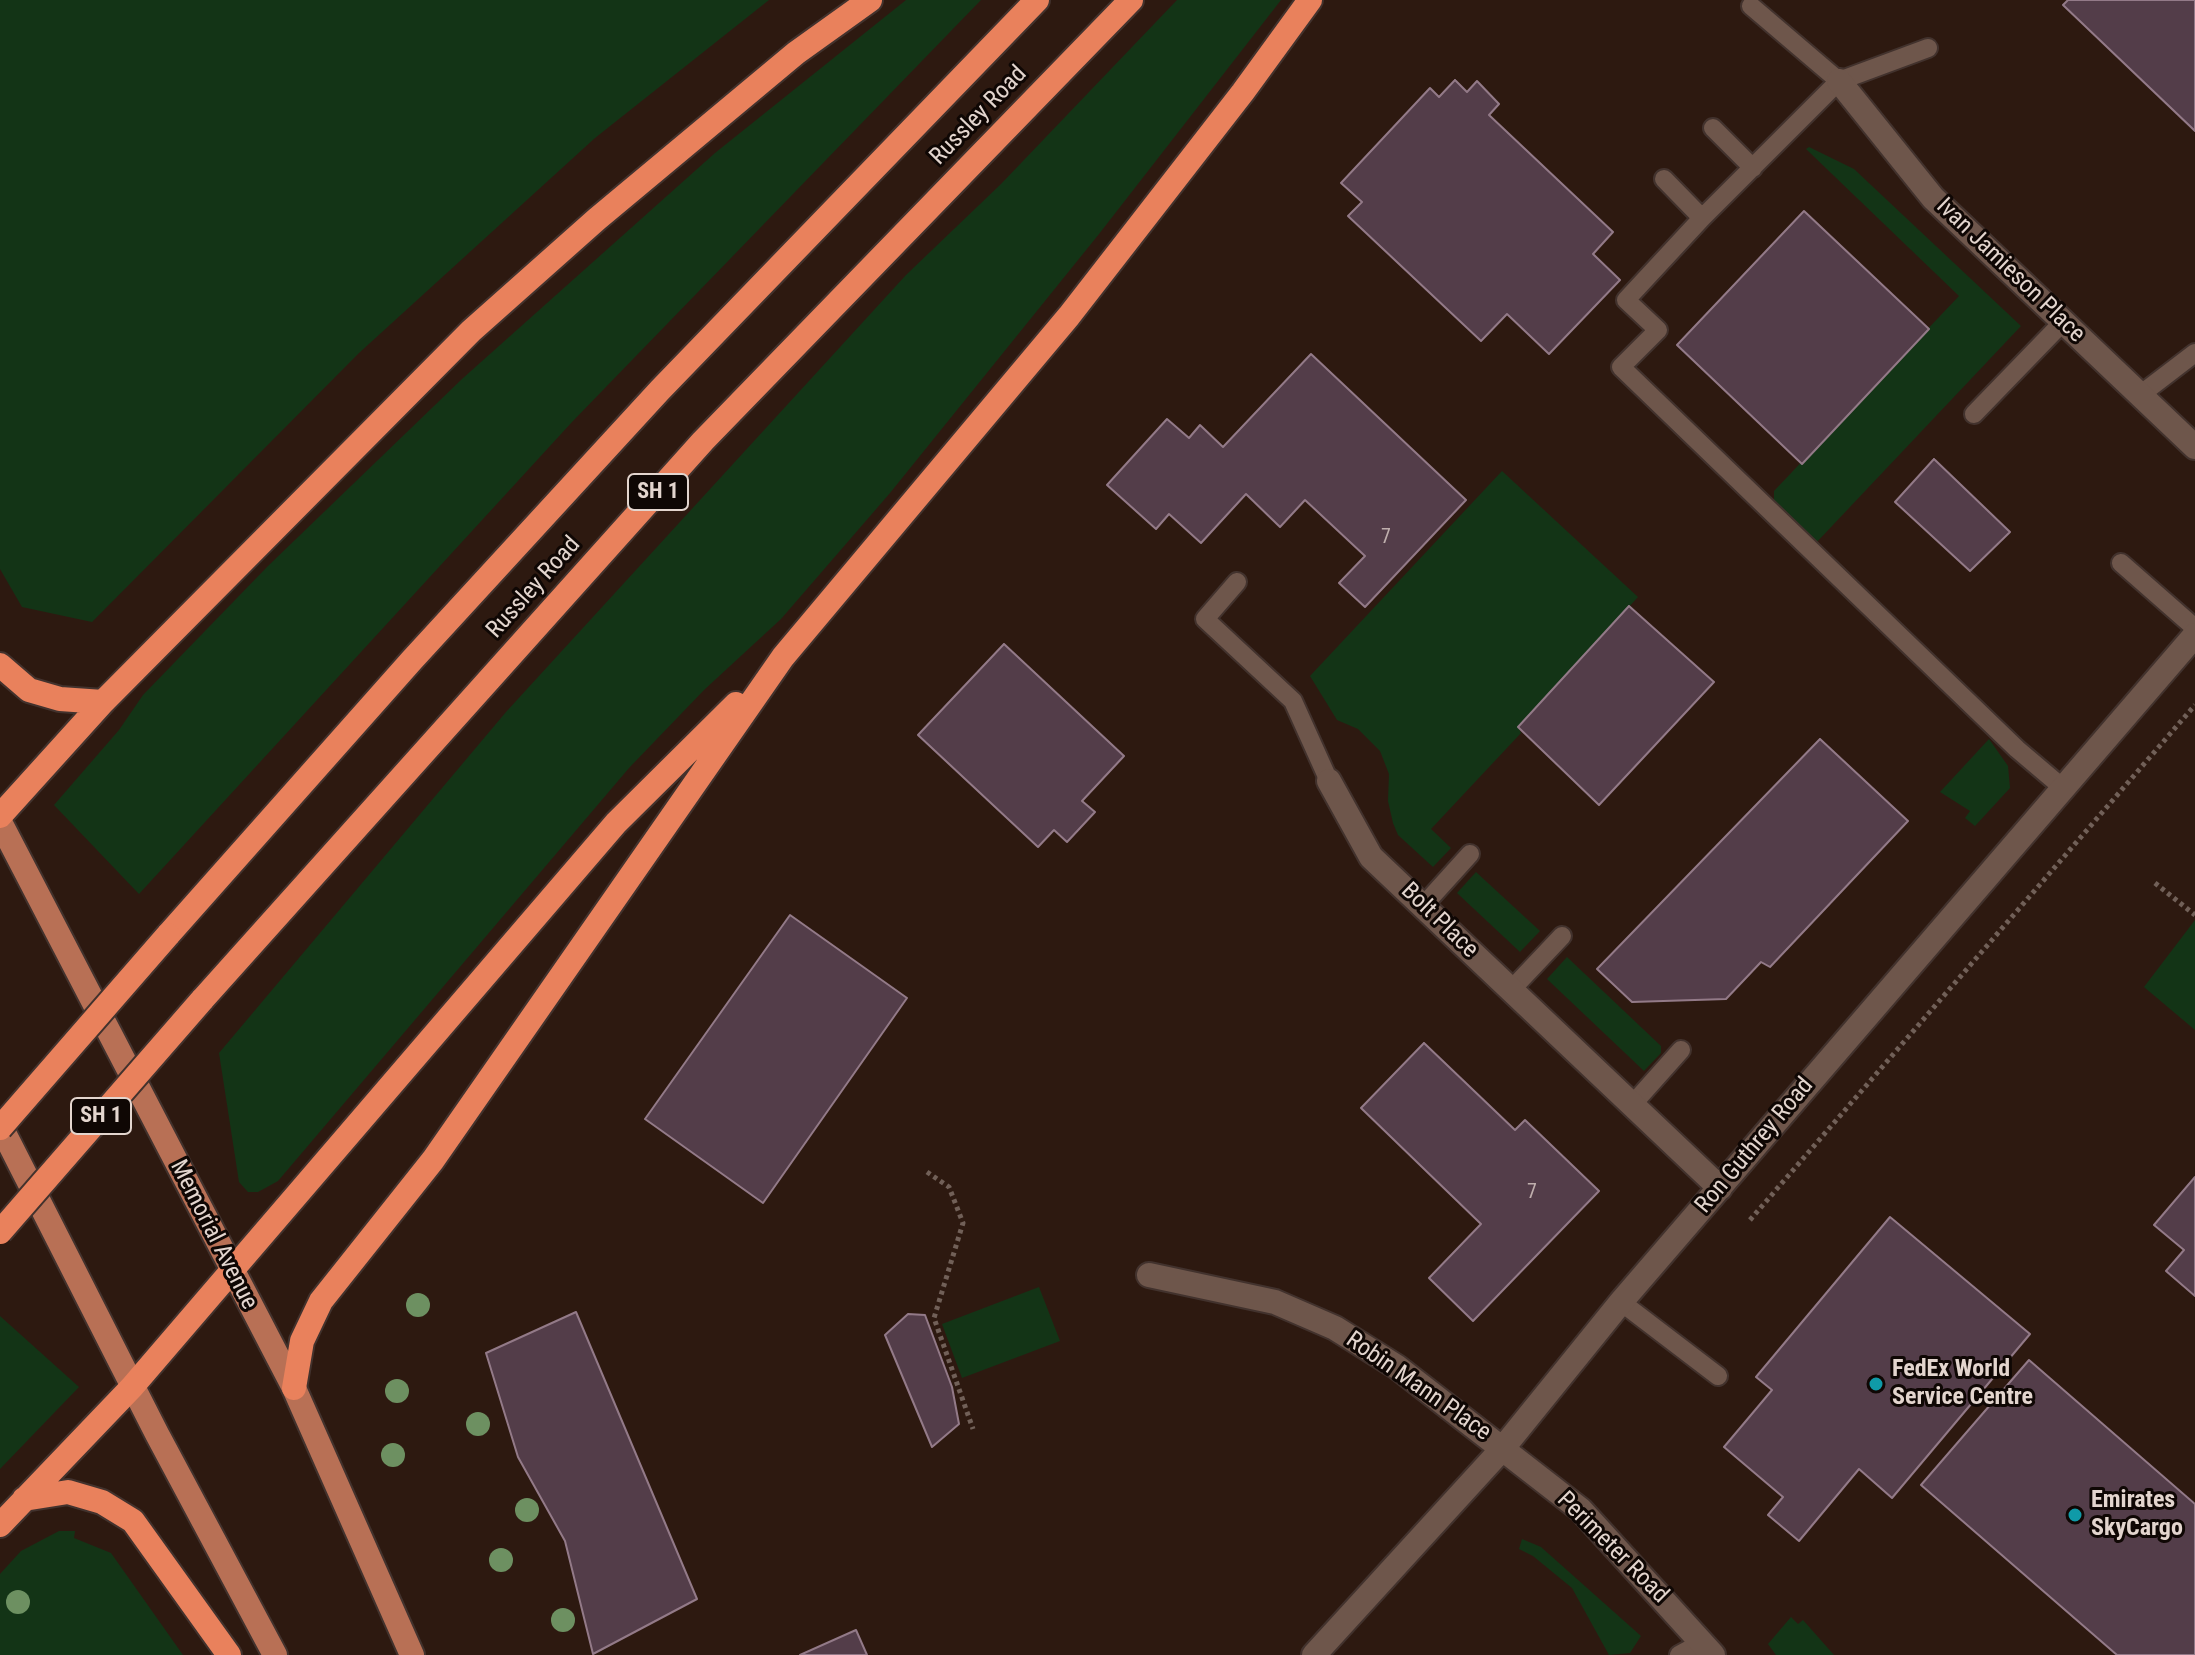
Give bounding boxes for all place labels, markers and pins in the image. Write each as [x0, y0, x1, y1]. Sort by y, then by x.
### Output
place label: FedEx World Service Centre [1892, 1356, 2033, 1412]
marker: FedEx World Service Centre [1867, 1375, 1885, 1393]
place label: Emirates SkyCargo [2091, 1487, 2183, 1543]
marker: Emirates SkyCargo [2066, 1506, 2084, 1524]

